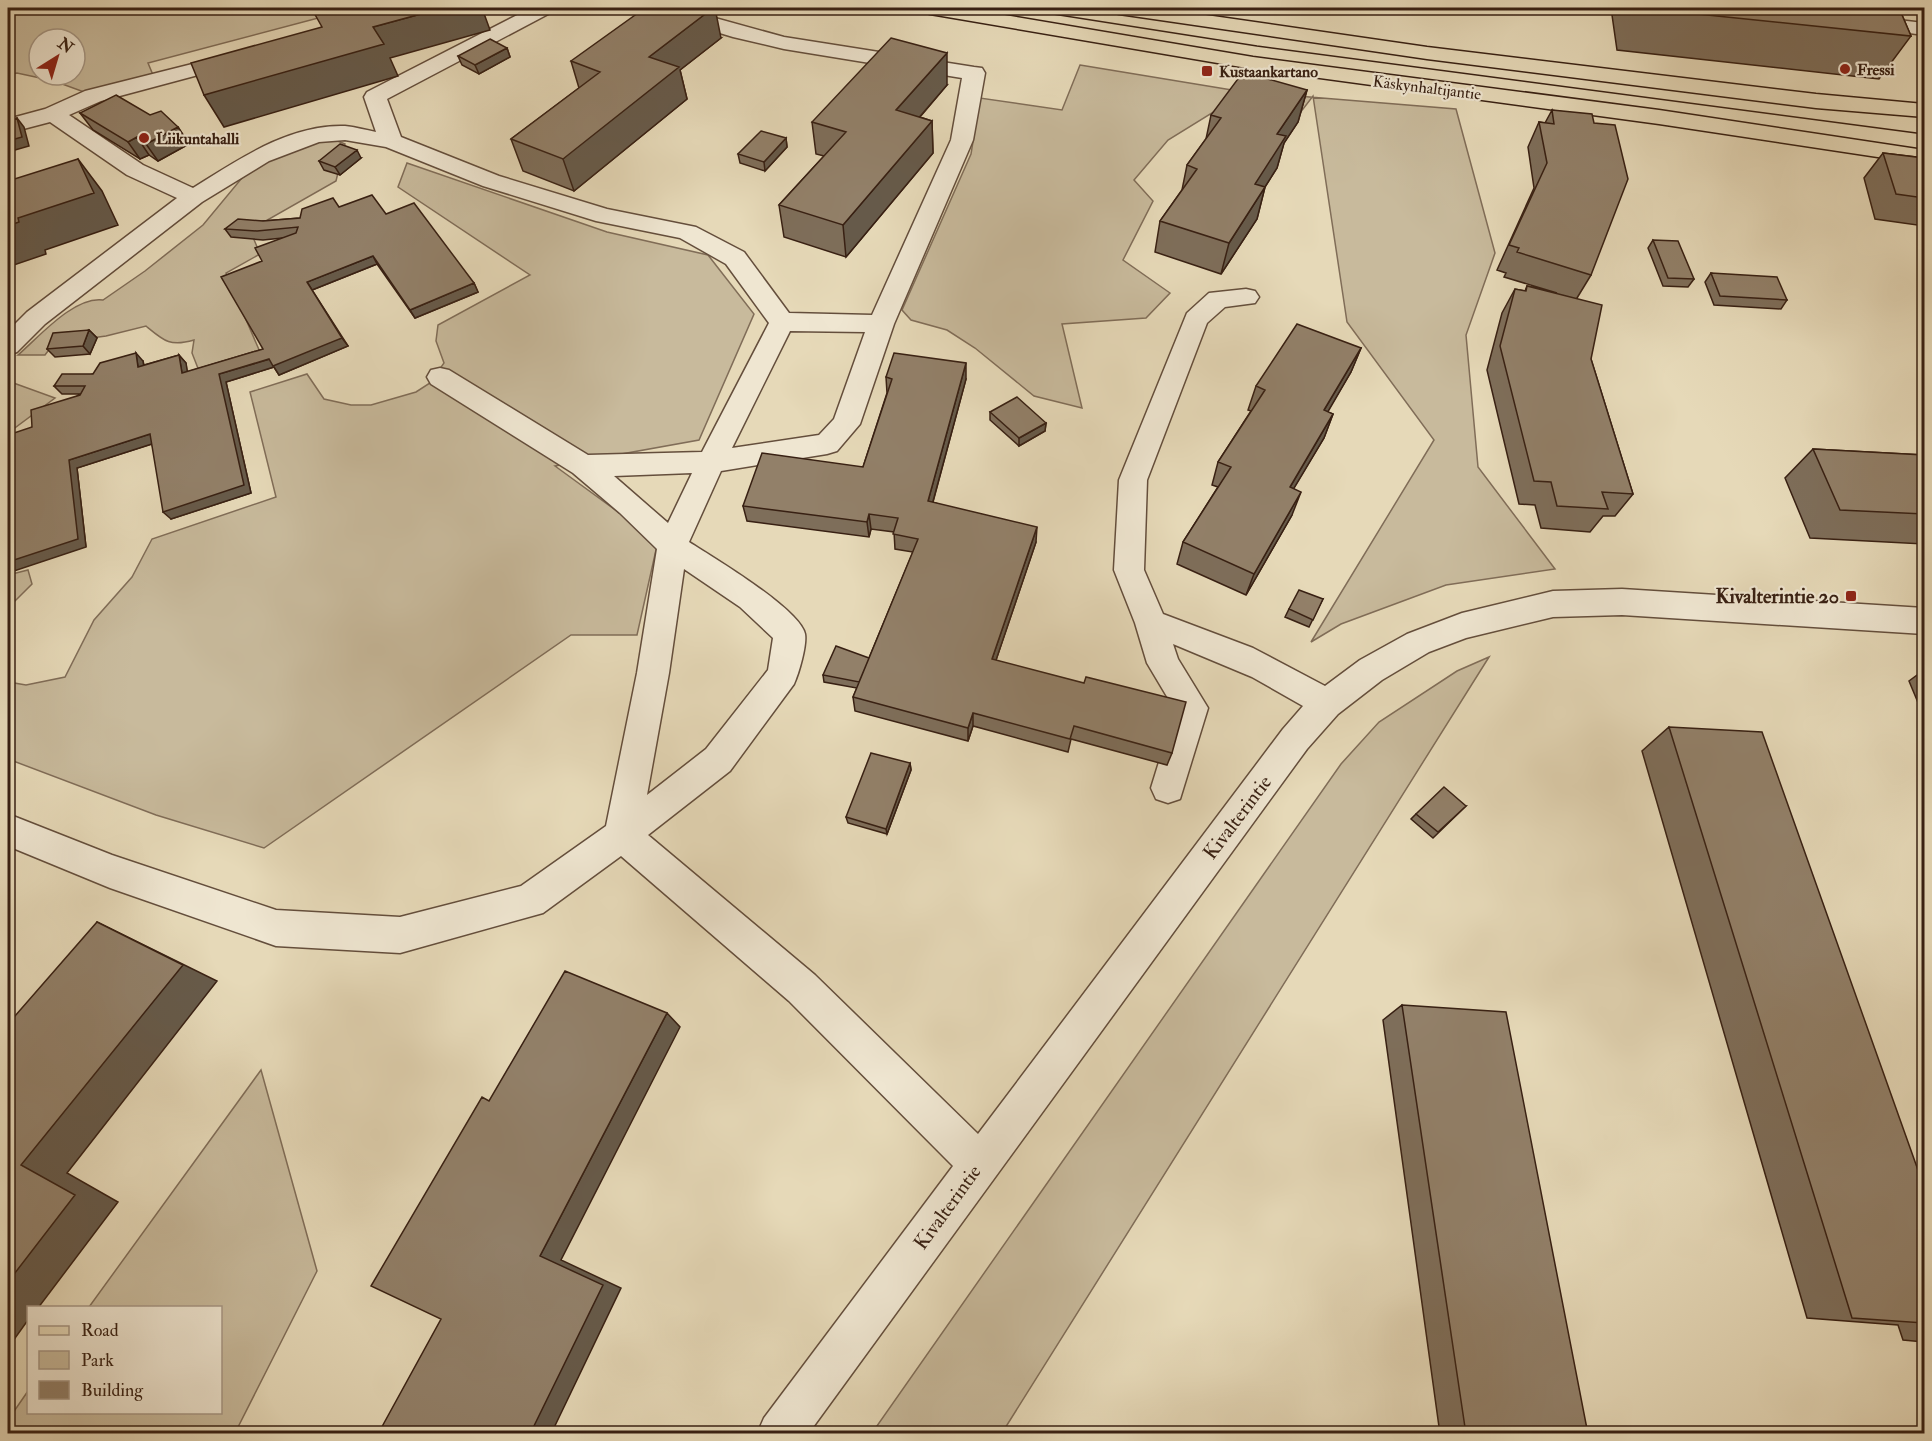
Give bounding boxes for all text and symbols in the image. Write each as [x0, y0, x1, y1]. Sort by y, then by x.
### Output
north arrow [27, 27, 87, 87]
text: N [53, 33, 78, 59]
place label: Fressi [1857, 60, 1895, 80]
place label: Kustaankartano [1219, 62, 1318, 82]
marker: Fressi [1838, 62, 1852, 76]
marker: Kustaankartano [1200, 64, 1214, 78]
street label: Käskynhaltijantie [1372, 71, 1483, 105]
place label: Liikuntahalli [156, 129, 240, 149]
marker: Liikuntahalli [137, 131, 151, 145]
place label: Kivalterintie 20 [1716, 584, 1839, 609]
marker: Kivalterintie 20 [1844, 589, 1858, 603]
street label: Kivalterintie [1198, 770, 1277, 864]
street label: Kivalterintie [908, 1160, 987, 1255]
legend [27, 1306, 222, 1414]
text: Road [81, 1319, 119, 1342]
text: Park [81, 1349, 114, 1372]
text: Building [81, 1379, 144, 1402]

